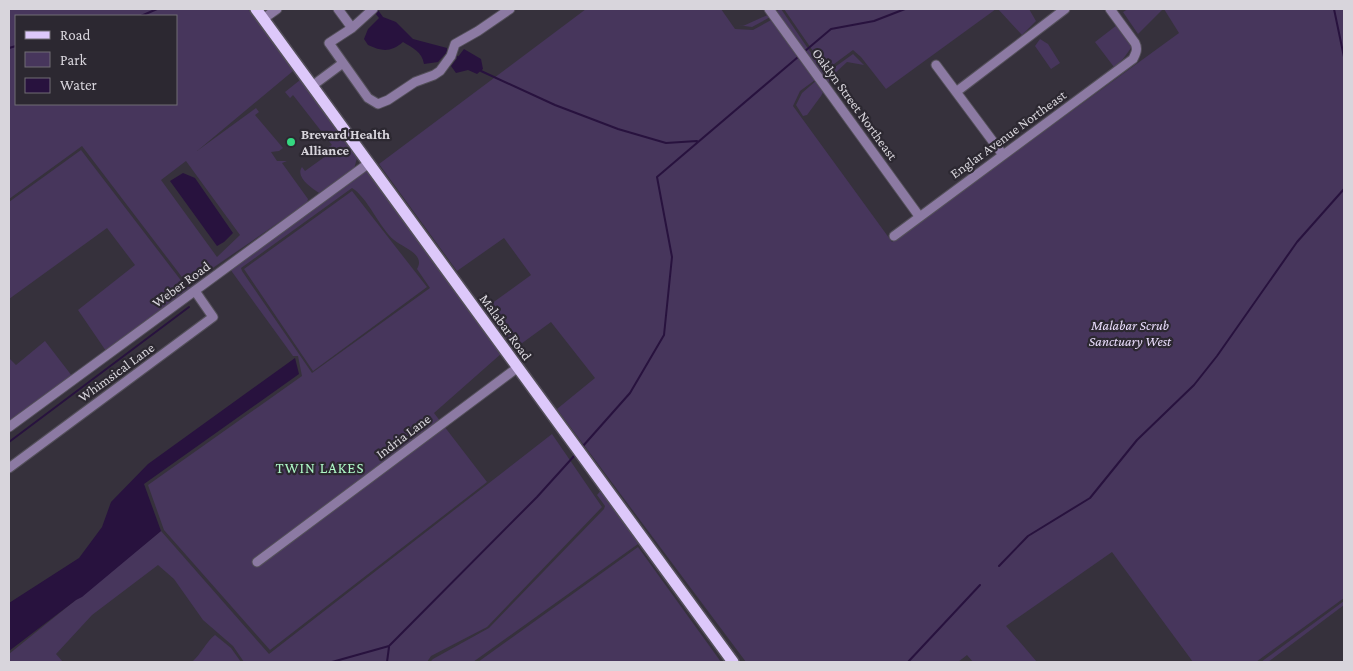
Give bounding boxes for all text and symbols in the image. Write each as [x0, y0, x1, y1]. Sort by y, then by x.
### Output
legend [15, 15, 178, 105]
text: Road [60, 27, 91, 43]
street label: Oaklyn Street Northeast [809, 45, 901, 163]
text: Park [60, 52, 87, 68]
text: Water [60, 77, 97, 93]
street label: Englar Avenue Northeast [947, 86, 1069, 181]
place label: Brevard Health Alliance [300, 126, 390, 158]
marker: Brevard Health Alliance [285, 136, 297, 148]
street label: Weber Road [149, 257, 214, 310]
street label: Malabar Road [477, 291, 536, 364]
park label: Malabar Scrub Sanctuary West [1089, 317, 1172, 349]
street label: Whimsical Lane [75, 339, 157, 405]
street label: Indria Lane [373, 410, 433, 462]
district label: TWIN LAKES [276, 460, 364, 476]

